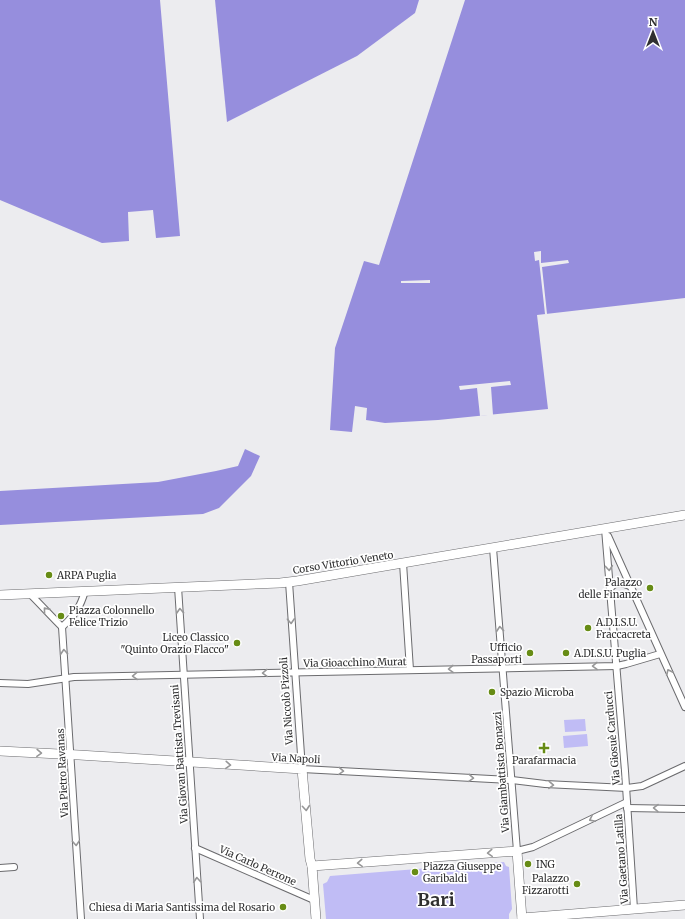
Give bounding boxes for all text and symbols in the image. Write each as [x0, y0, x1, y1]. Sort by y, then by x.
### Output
north arrow [633, 12, 673, 52]
text: N [649, 15, 658, 29]
street label: Corso Vittorio Veneto [292, 548, 394, 577]
one-way arrow [604, 565, 613, 571]
place label: ARPA Puglia [56, 569, 117, 582]
marker: ARPA Puglia [44, 570, 54, 580]
place label: Palazzo delle Finanze [578, 576, 642, 601]
marker: Palazzo delle Finanze [645, 583, 655, 593]
place label: Piazza Colonnello Felice Trizio [69, 604, 155, 629]
one-way arrow [44, 608, 51, 615]
one-way arrow [175, 608, 184, 614]
marker: Piazza Colonnello Felice Trizio [56, 611, 66, 621]
place label: A.D.I.S.U. Fraccacreta [595, 616, 652, 641]
one-way arrow [287, 618, 296, 624]
marker: A.D.I.S.U. Fraccacreta [583, 623, 593, 633]
one-way arrow [496, 626, 505, 632]
place label: Liceo Classico "Quinto Orazio Flacco" [121, 631, 229, 656]
marker: Liceo Classico "Quinto Orazio Flacco" [232, 638, 242, 648]
place label: Ufficio Passaporti [471, 641, 522, 666]
place label: A.DI.S.U. Puglia [573, 647, 647, 660]
marker: Ufficio Passaporti [525, 648, 535, 658]
marker: A.DI.S.U. Puglia [561, 648, 571, 658]
one-way arrow [60, 649, 69, 655]
street label: Via Gioacchino Murat [302, 655, 407, 670]
street label: Via Niccolò Pizzoli [277, 657, 296, 746]
one-way arrow [592, 662, 598, 670]
one-way arrow [448, 665, 454, 674]
one-way arrow [262, 669, 268, 678]
one-way arrow [666, 669, 674, 676]
one-way arrow [132, 672, 138, 680]
street label: Via Giovan Battista Trevisani [168, 684, 191, 825]
place label: Spazio Microba [500, 686, 575, 699]
marker: Spazio Microba [487, 687, 497, 697]
street label: Via Giosuè Carducci [602, 691, 623, 786]
street label: Via Giambattista Bonazzi [491, 711, 512, 834]
street label: Via Pietro Ravanas [54, 728, 71, 819]
marker: Parafarmacia [539, 743, 549, 753]
one-way arrow [36, 748, 42, 757]
street label: Via Napoli [270, 751, 321, 766]
place label: Parafarmacia [512, 754, 577, 767]
one-way arrow [225, 760, 231, 769]
one-way arrow [338, 767, 344, 776]
one-way arrow [468, 774, 474, 782]
one-way arrow [548, 780, 554, 789]
one-way arrow [653, 804, 659, 812]
one-way arrow [301, 805, 310, 811]
street label: Via Gaetano Latilla [612, 813, 631, 905]
one-way arrow [589, 814, 596, 822]
one-way arrow [72, 840, 81, 846]
street label: Via Carlo Perrone [216, 842, 298, 888]
one-way arrow [487, 848, 493, 857]
one-way arrow [357, 858, 363, 867]
place label: ING [536, 858, 555, 871]
marker: ING [523, 859, 533, 869]
place label: Piazza Giuseppe Garibaldi [423, 860, 501, 885]
marker: Piazza Giuseppe Garibaldi [410, 867, 420, 877]
place label: Palazzo Fizzarotti [522, 872, 569, 897]
one-way arrow [192, 877, 201, 883]
marker: Palazzo Fizzarotti [572, 879, 582, 889]
district label: Bari [417, 888, 455, 911]
place label: Chiesa di Maria Santissima del Rosario [89, 901, 275, 914]
marker: Chiesa di Maria Santissima del Rosario [278, 902, 288, 912]

